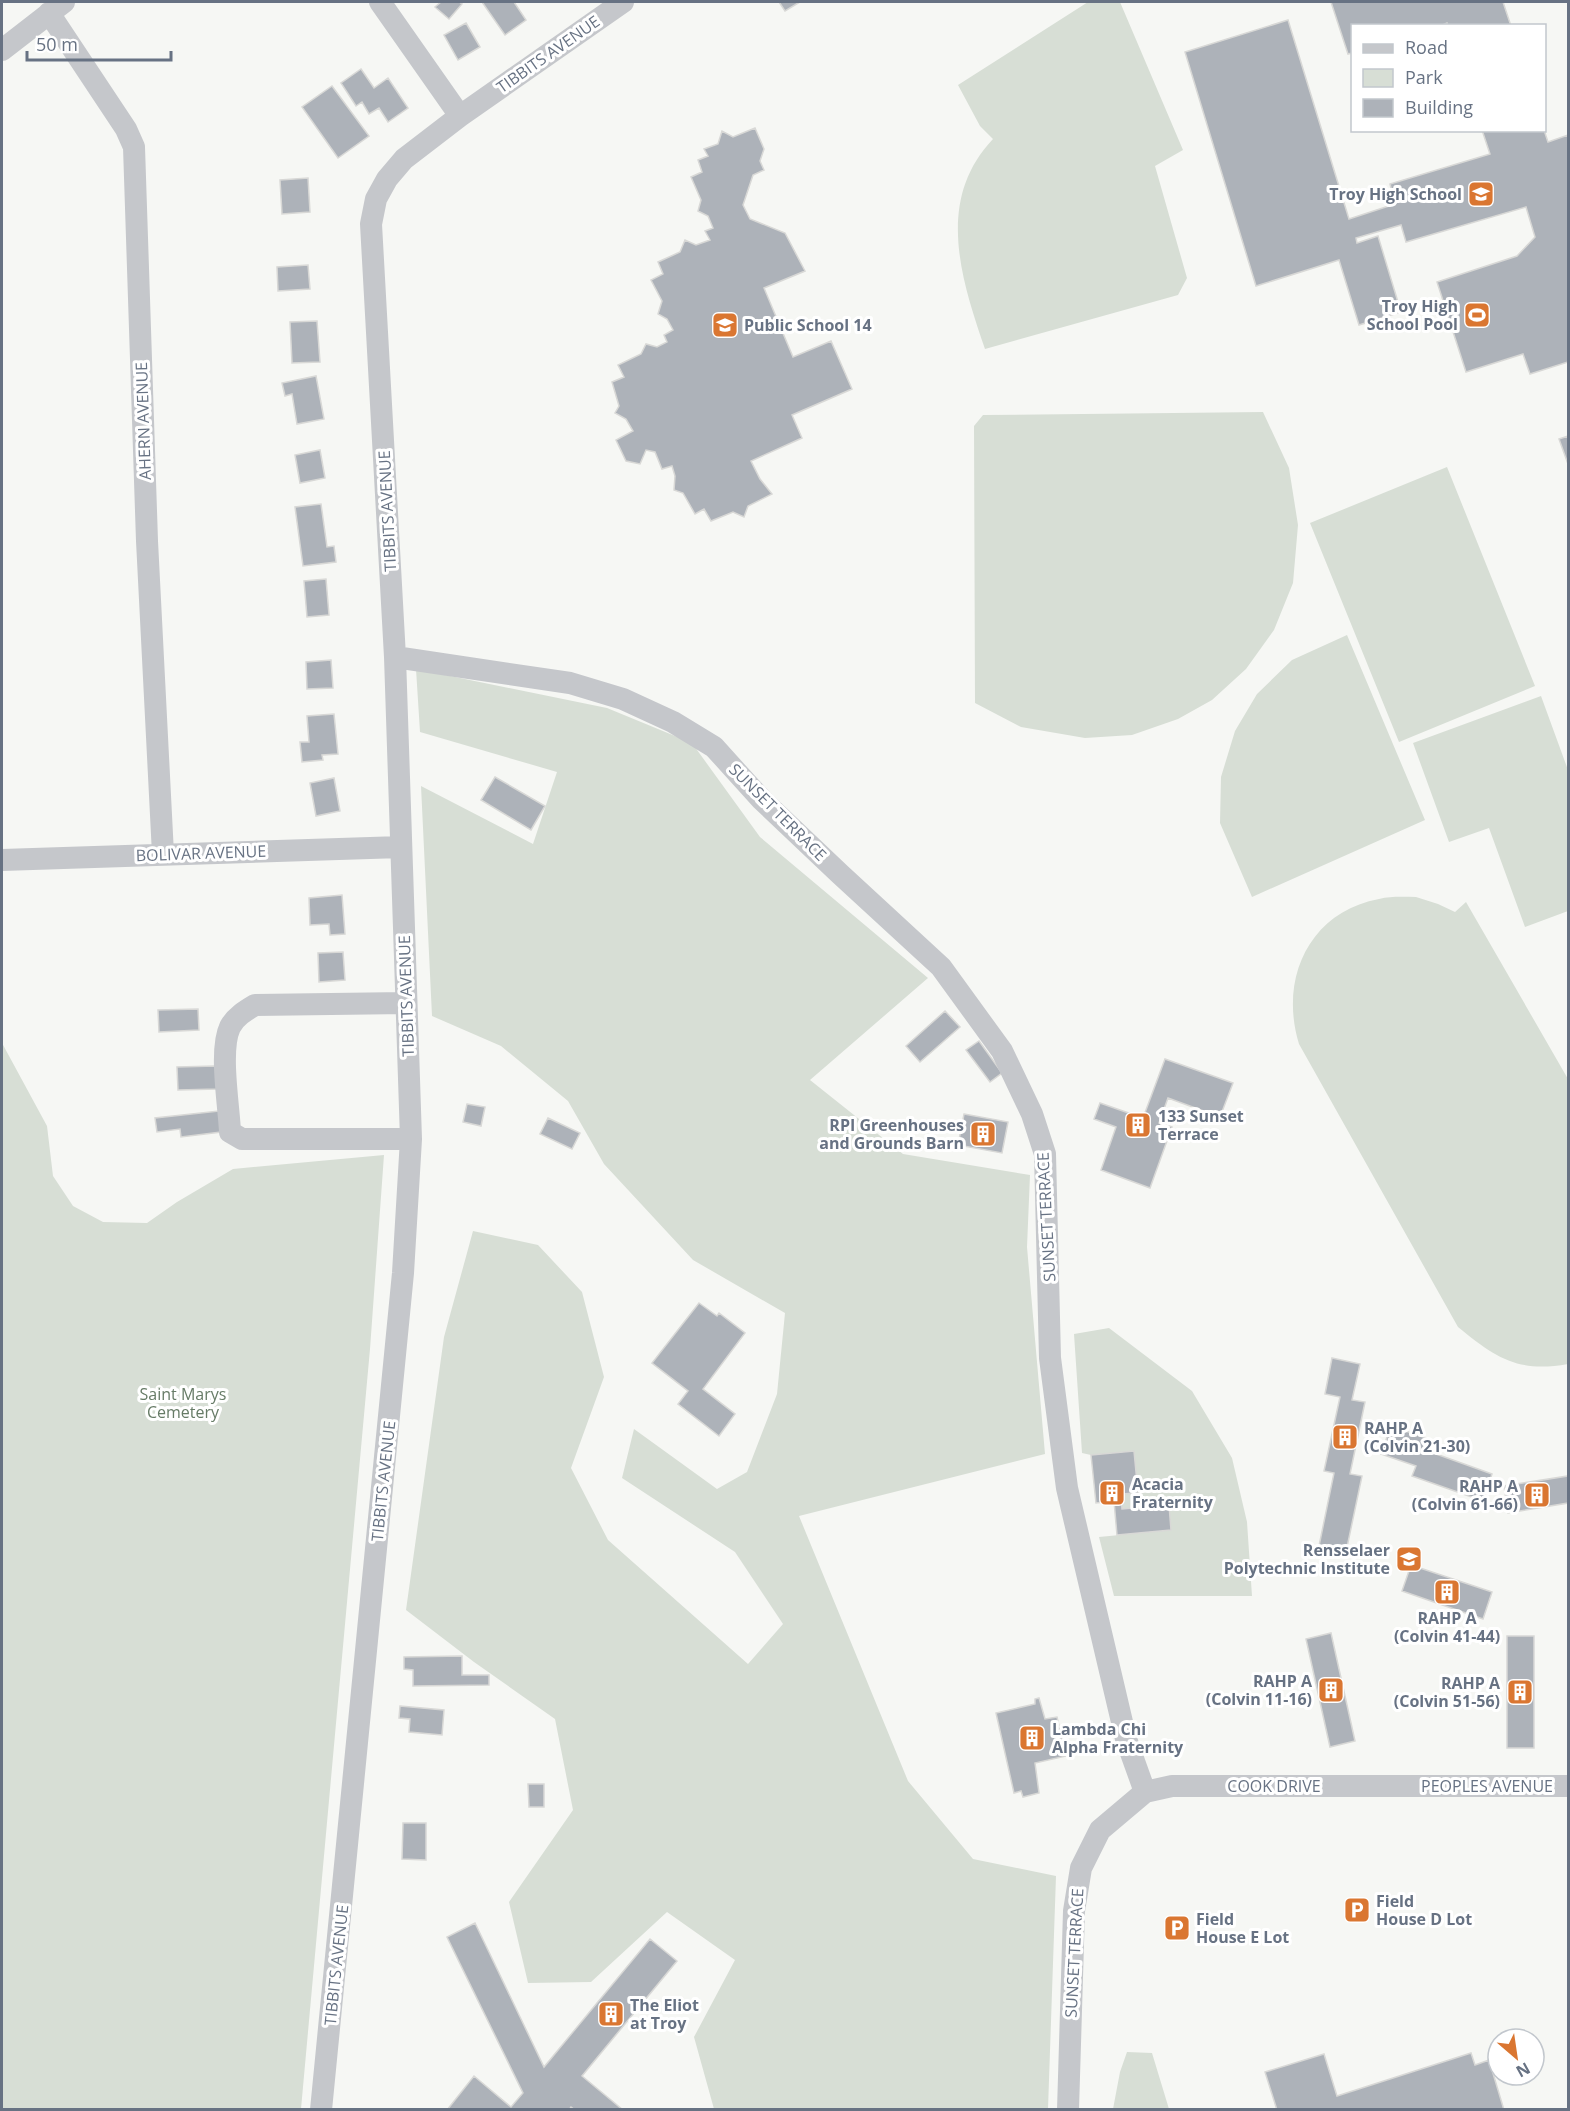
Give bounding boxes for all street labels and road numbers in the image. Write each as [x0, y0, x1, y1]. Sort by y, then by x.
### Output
street label: TIBBITS AVENUE [492, 10, 604, 98]
street label: AHERN AVENUE [130, 362, 156, 480]
street label: TIBBITS AVENUE [373, 450, 401, 572]
street label: SUNSET TERRACE [724, 758, 832, 866]
street label: BOLIVAR AVENUE [135, 840, 267, 866]
street label: TIBBITS AVENUE [393, 935, 419, 1057]
street label: SUNSET TERRACE [1032, 1152, 1060, 1282]
street label: TIBBITS AVENUE [366, 1420, 400, 1542]
street label: COOK DRIVE [1227, 1775, 1321, 1797]
street label: PEOPLES AVENUE [1421, 1775, 1553, 1797]
street label: SUNSET TERRACE [1060, 1888, 1088, 2018]
street label: TIBBITS AVENUE [319, 1904, 353, 2026]

